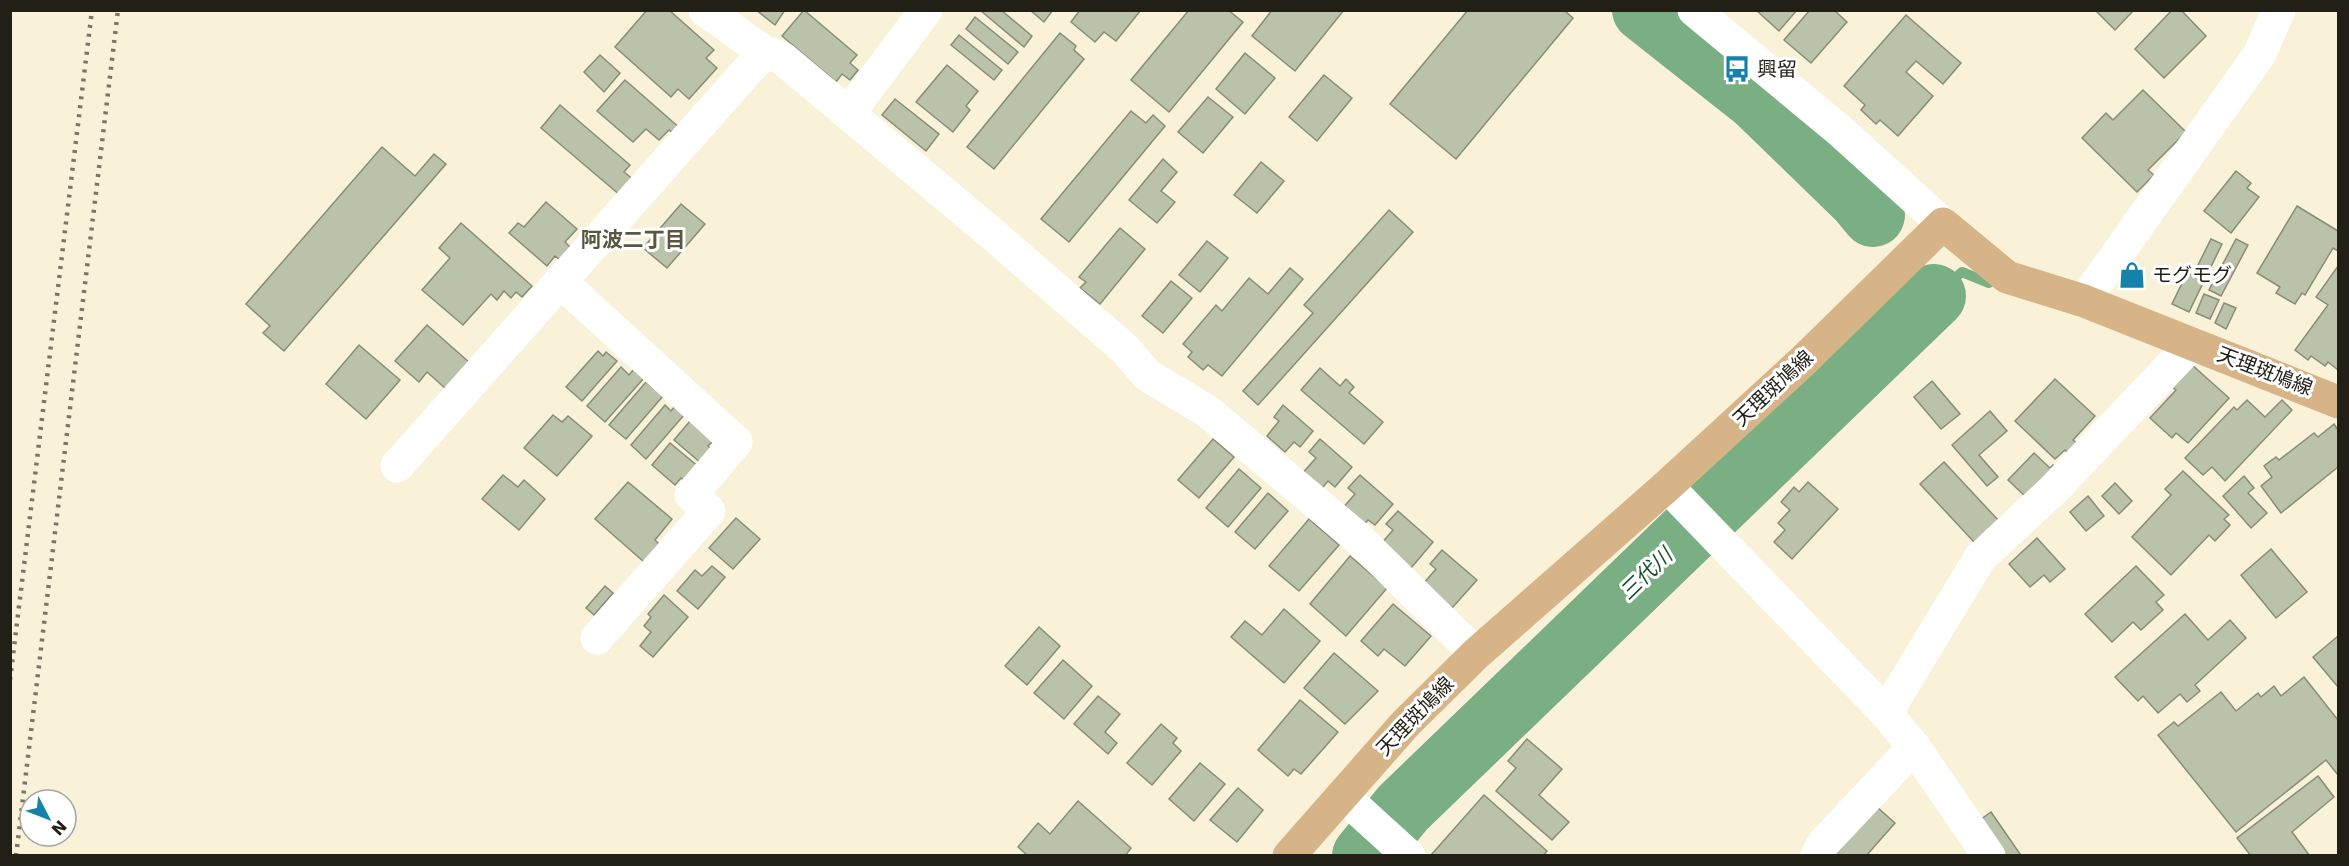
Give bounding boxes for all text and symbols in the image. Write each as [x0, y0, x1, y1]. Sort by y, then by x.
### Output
bus stop icon: 興留 [1722, 54, 1752, 84]
place label: 興留 [1757, 57, 1797, 81]
district label: 阿波二丁目 [581, 228, 686, 252]
shop icon: モグモグ [2117, 260, 2147, 290]
place label: モグモグ [2152, 263, 2232, 287]
street label: 天理斑鳩線 [2214, 342, 2316, 400]
street label: 天理斑鳩線 [1728, 345, 1818, 431]
water label: 三代川 [1615, 542, 1678, 605]
street label: 天理斑鳩線 [1372, 672, 1458, 760]
north arrow [18, 788, 78, 848]
text: N [47, 816, 70, 839]

